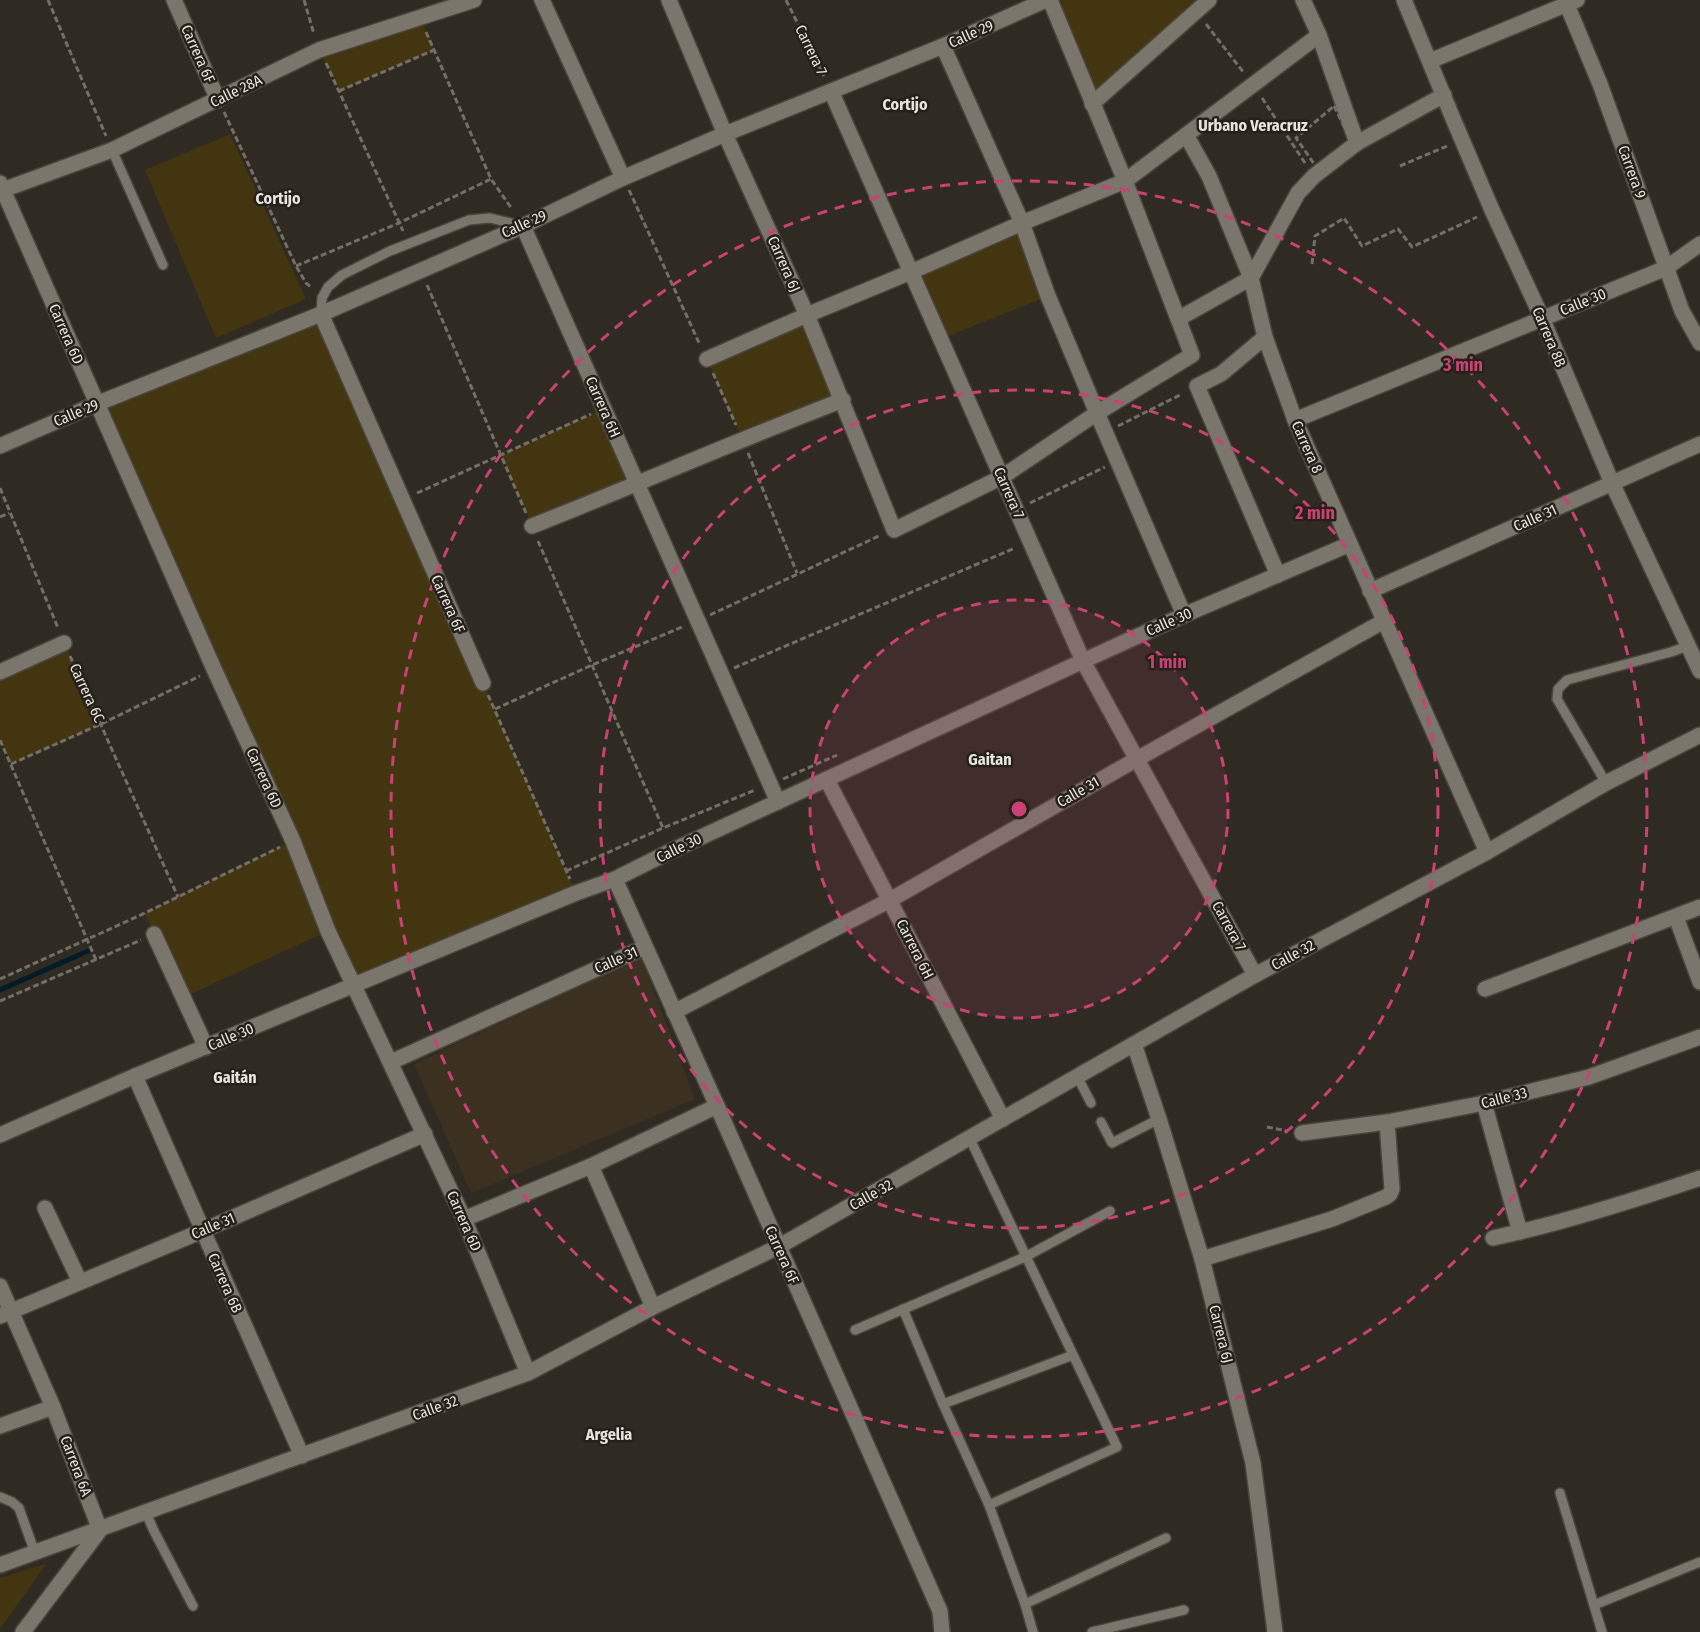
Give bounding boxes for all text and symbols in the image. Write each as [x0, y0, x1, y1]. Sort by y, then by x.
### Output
street label: Calle 29 [946, 16, 996, 52]
street label: Carrera 6F [177, 22, 219, 86]
street label: Carrera 7 [791, 22, 831, 78]
street label: Calle 28A [207, 71, 265, 111]
district label: Cortijo [883, 95, 928, 114]
district label: Urbano Veracruz [1198, 116, 1308, 135]
street label: Carrera 9 [1614, 143, 1650, 201]
district label: Cortijo [256, 189, 301, 208]
street label: Calle 29 [499, 206, 549, 242]
street label: Carrera 6J [764, 233, 804, 295]
street label: Calle 30 [1557, 285, 1609, 319]
street label: Carrera 6D [45, 301, 87, 367]
street label: Carrera 8B [1528, 304, 1570, 370]
text: 3 min [1442, 354, 1483, 376]
street label: Carrera 6H [582, 374, 624, 440]
street label: Calle 29 [51, 395, 101, 431]
street label: Carrera 8 [1288, 418, 1326, 476]
street label: Carrera 7 [990, 465, 1028, 521]
street label: Calle 31 [1510, 500, 1560, 536]
text: 2 min [1294, 502, 1335, 524]
street label: Carrera 6F [427, 572, 469, 636]
street label: Calle 30 [1143, 604, 1195, 640]
text: 1 min [1147, 651, 1187, 673]
street label: Carrera 6C [66, 661, 109, 726]
street label: Carrera 6D [242, 745, 286, 811]
district label: Gaitan [968, 750, 1012, 769]
street label: Calle 31 [1054, 773, 1102, 811]
centre of rings [1009, 799, 1029, 819]
street label: Calle 30 [653, 829, 705, 867]
street label: Carrera 7 [1208, 898, 1250, 954]
street label: Carrera 6H [892, 916, 938, 982]
street label: Calle 32 [1268, 936, 1318, 974]
street label: Calle 31 [591, 942, 641, 978]
street label: Calle 30 [205, 1019, 257, 1055]
district label: Gaitán [213, 1068, 257, 1087]
street label: Calle 33 [1479, 1084, 1529, 1112]
street label: Calle 32 [846, 1176, 896, 1214]
street label: Carrera 6D [443, 1188, 485, 1254]
street label: Calle 31 [188, 1209, 238, 1243]
street label: Carrera 6F [761, 1223, 803, 1287]
street label: Carrera 6B [204, 1250, 246, 1316]
street label: Carrera 6J [1205, 1303, 1237, 1365]
street label: Calle 32 [410, 1391, 460, 1424]
district label: Argelia [585, 1425, 632, 1444]
street label: Carrera 6A [56, 1433, 96, 1499]

